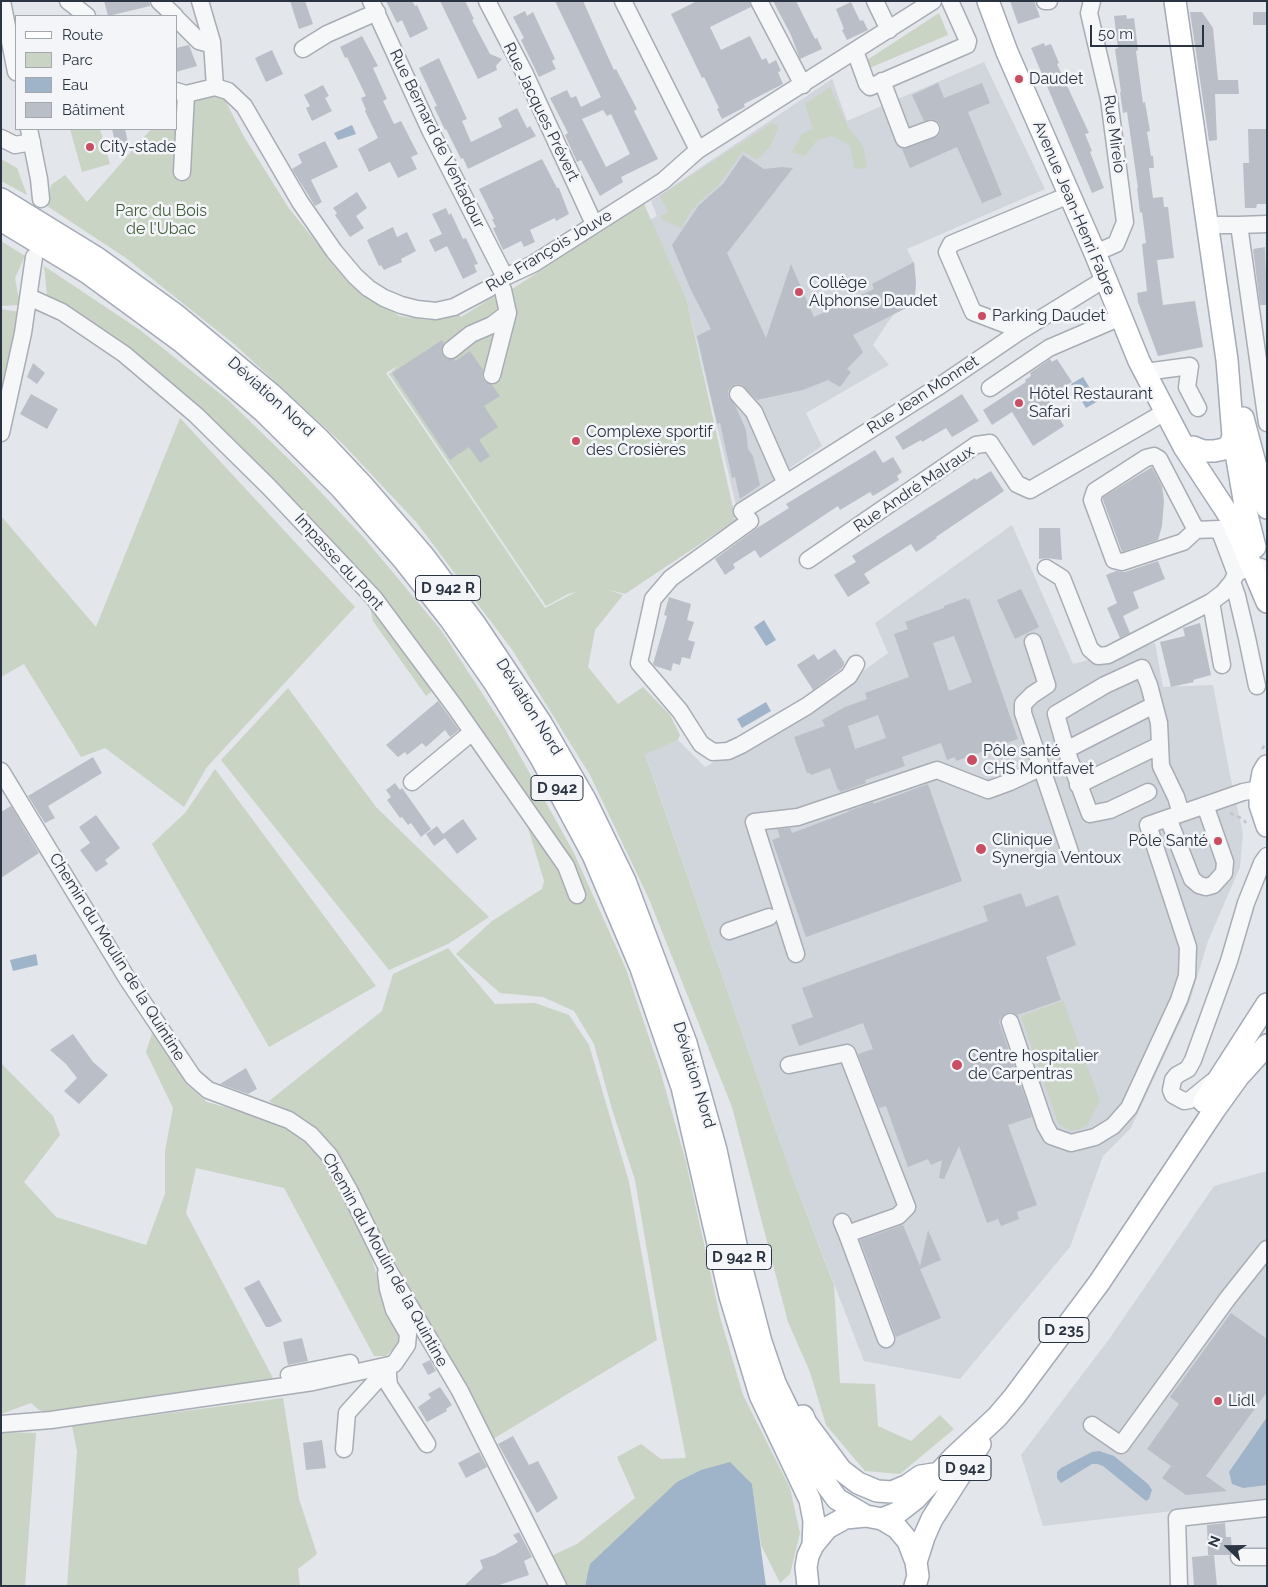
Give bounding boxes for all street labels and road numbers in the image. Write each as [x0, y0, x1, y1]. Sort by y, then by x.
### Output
street label: Rue Jacques Prévert [499, 40, 583, 184]
street label: Rue Bernard de Ventadour [385, 46, 489, 232]
street label: Rue Mireio [1099, 94, 1129, 174]
street label: Avenue Jean-Henri Fabre [1029, 118, 1119, 298]
street label: Rue François Jouve [483, 206, 615, 296]
street label: Rue Jean Monnet [864, 352, 982, 438]
street label: Déviation Nord [224, 353, 318, 441]
street label: Rue André Malraux [850, 442, 978, 536]
street label: Impasse du Pont [290, 510, 388, 614]
road number: D 942 R [416, 576, 480, 600]
street label: Déviation Nord [492, 655, 566, 759]
road number: D 942 [531, 776, 583, 800]
street label: Chemin du Moulin de la Quintine [45, 850, 189, 1064]
street label: Déviation Nord [669, 1020, 719, 1130]
street label: Chemin du Moulin de la Quintine [318, 1150, 452, 1370]
road number: D 942 R [706, 1244, 772, 1270]
road number: D 235 [1039, 1318, 1089, 1342]
road number: D 942 [939, 1456, 991, 1480]

